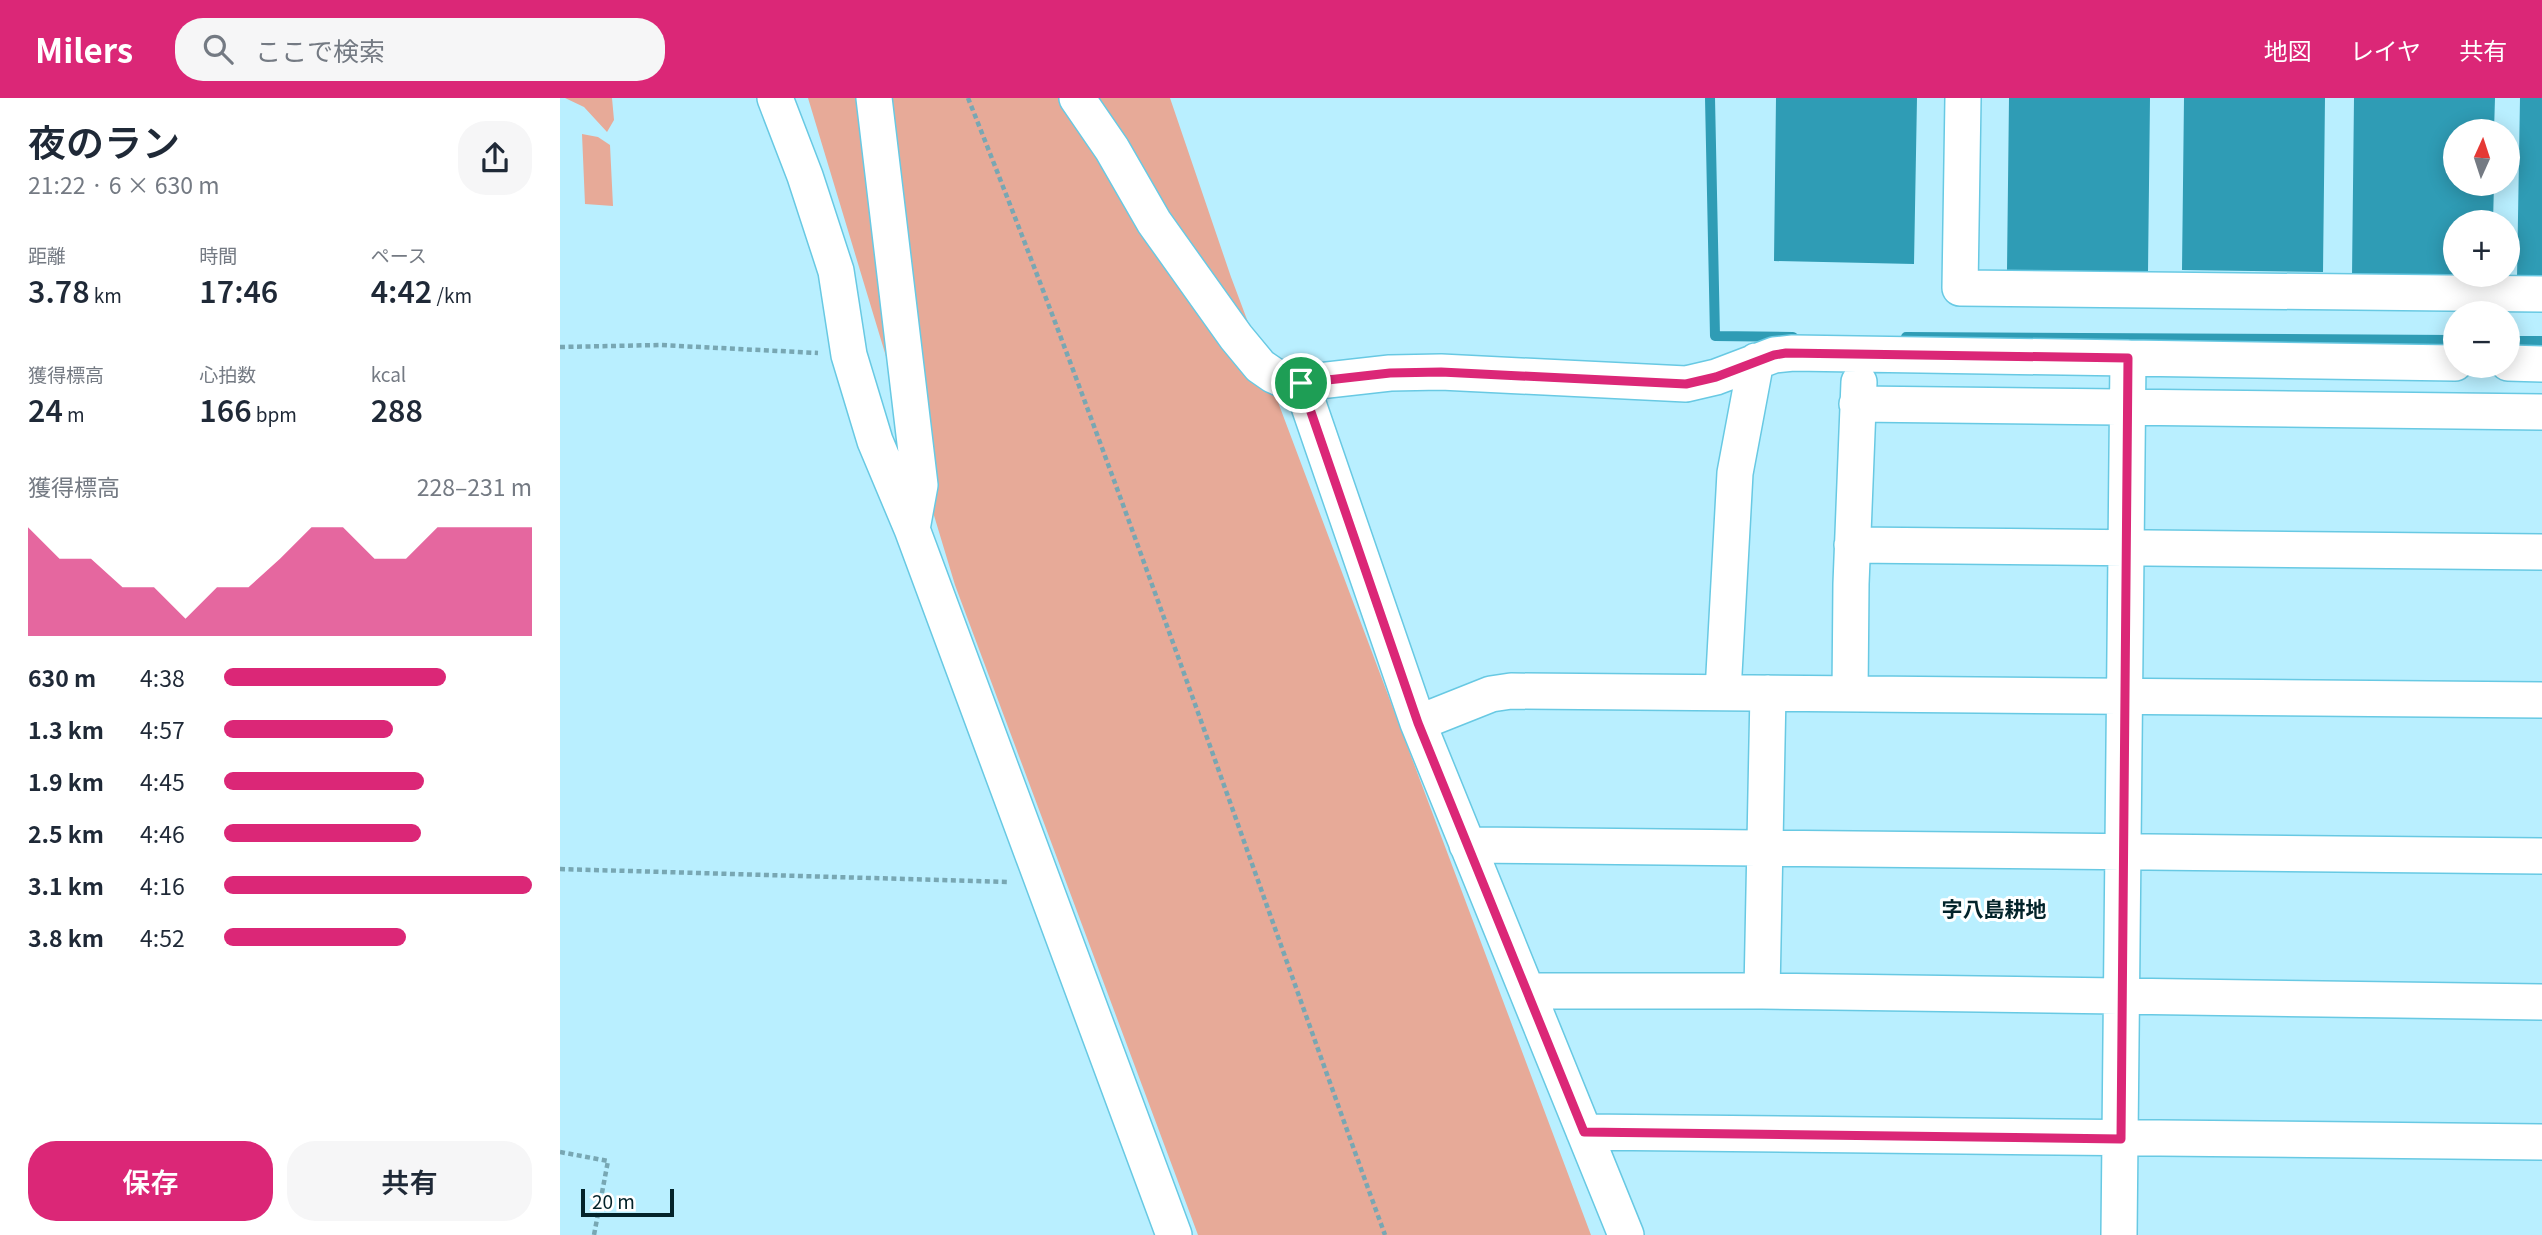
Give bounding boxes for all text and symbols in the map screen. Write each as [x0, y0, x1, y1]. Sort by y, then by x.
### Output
search box [175, 18, 665, 81]
text: Milers [35, 25, 133, 73]
icon: search [199, 30, 237, 68]
text: ここで検索 [255, 31, 385, 68]
text: 地図 [2264, 32, 2312, 67]
text: レイヤ [2350, 32, 2421, 67]
text: 共有 [2459, 32, 2507, 67]
text: 夜のラン [28, 113, 180, 168]
north arrow [2443, 119, 2520, 196]
map controls [2443, 119, 2520, 378]
button: share [458, 121, 532, 195]
text: 21:22 · 6 × 630 m [28, 167, 219, 201]
button: + [2443, 210, 2520, 287]
text: 距離 [28, 241, 66, 268]
text: 時間 [199, 241, 237, 268]
text: ペース [371, 241, 427, 268]
text: 3.78 [28, 268, 90, 312]
text: 17:46 [199, 268, 278, 312]
text: 4:42 [371, 268, 432, 312]
text: km [90, 281, 122, 308]
text: /km [432, 281, 472, 308]
button: − [2443, 301, 2520, 378]
pin [1271, 353, 1331, 413]
text: 獲得標高 [28, 360, 104, 387]
text: 心拍数 [199, 360, 256, 387]
text: kcal [371, 360, 406, 387]
icon: arrive [1282, 364, 1320, 402]
text: 24 [28, 387, 63, 431]
text: 166 [199, 387, 252, 431]
text: 288 [371, 387, 423, 431]
text: m [63, 400, 85, 427]
text: bpm [252, 400, 297, 427]
text: 獲得標高 [28, 469, 120, 503]
text: 228–231 m [417, 469, 532, 503]
text: 630 m [28, 660, 96, 694]
text: 4:38 [140, 660, 185, 694]
text: 1.3 km [28, 712, 104, 746]
text: 4:57 [140, 712, 185, 746]
text: 1.9 km [28, 764, 104, 798]
text: 4:45 [140, 764, 185, 798]
text: 2.5 km [28, 816, 104, 850]
text: 4:46 [140, 816, 185, 850]
text: 3.1 km [28, 868, 104, 902]
text: 4:16 [140, 868, 185, 902]
district label: 字八島耕地 [1942, 893, 2047, 923]
text: 3.8 km [28, 920, 104, 954]
text: 4:52 [140, 920, 185, 954]
button: 保存 [28, 1141, 273, 1221]
button: 共有 [287, 1141, 532, 1221]
scale bar [581, 1186, 674, 1218]
text: 20 m [592, 1187, 635, 1214]

